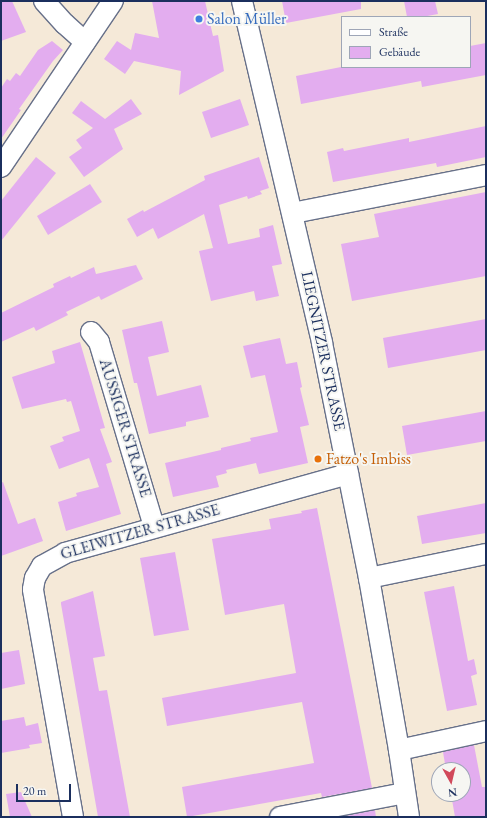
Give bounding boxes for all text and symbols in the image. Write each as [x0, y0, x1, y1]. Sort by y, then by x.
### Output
place label: Salon Müller [207, 9, 286, 29]
marker: Salon Müller [194, 14, 204, 24]
legend [341, 16, 471, 68]
text: Straße [379, 24, 408, 40]
text: Gebäude [379, 44, 420, 60]
street label: LIEGNITZER STRASSE [297, 269, 349, 433]
street label: AUSSIGER STRASSE [95, 356, 155, 500]
place label: Fatzo's Imbiss [326, 449, 411, 469]
marker: Fatzo's Imbiss [313, 454, 323, 464]
street label: GLEIWITZER STRASSE [58, 500, 222, 564]
north arrow [431, 762, 471, 802]
scale bar [18, 776, 73, 802]
text: 20 m [23, 783, 46, 799]
text: N [447, 785, 458, 800]

